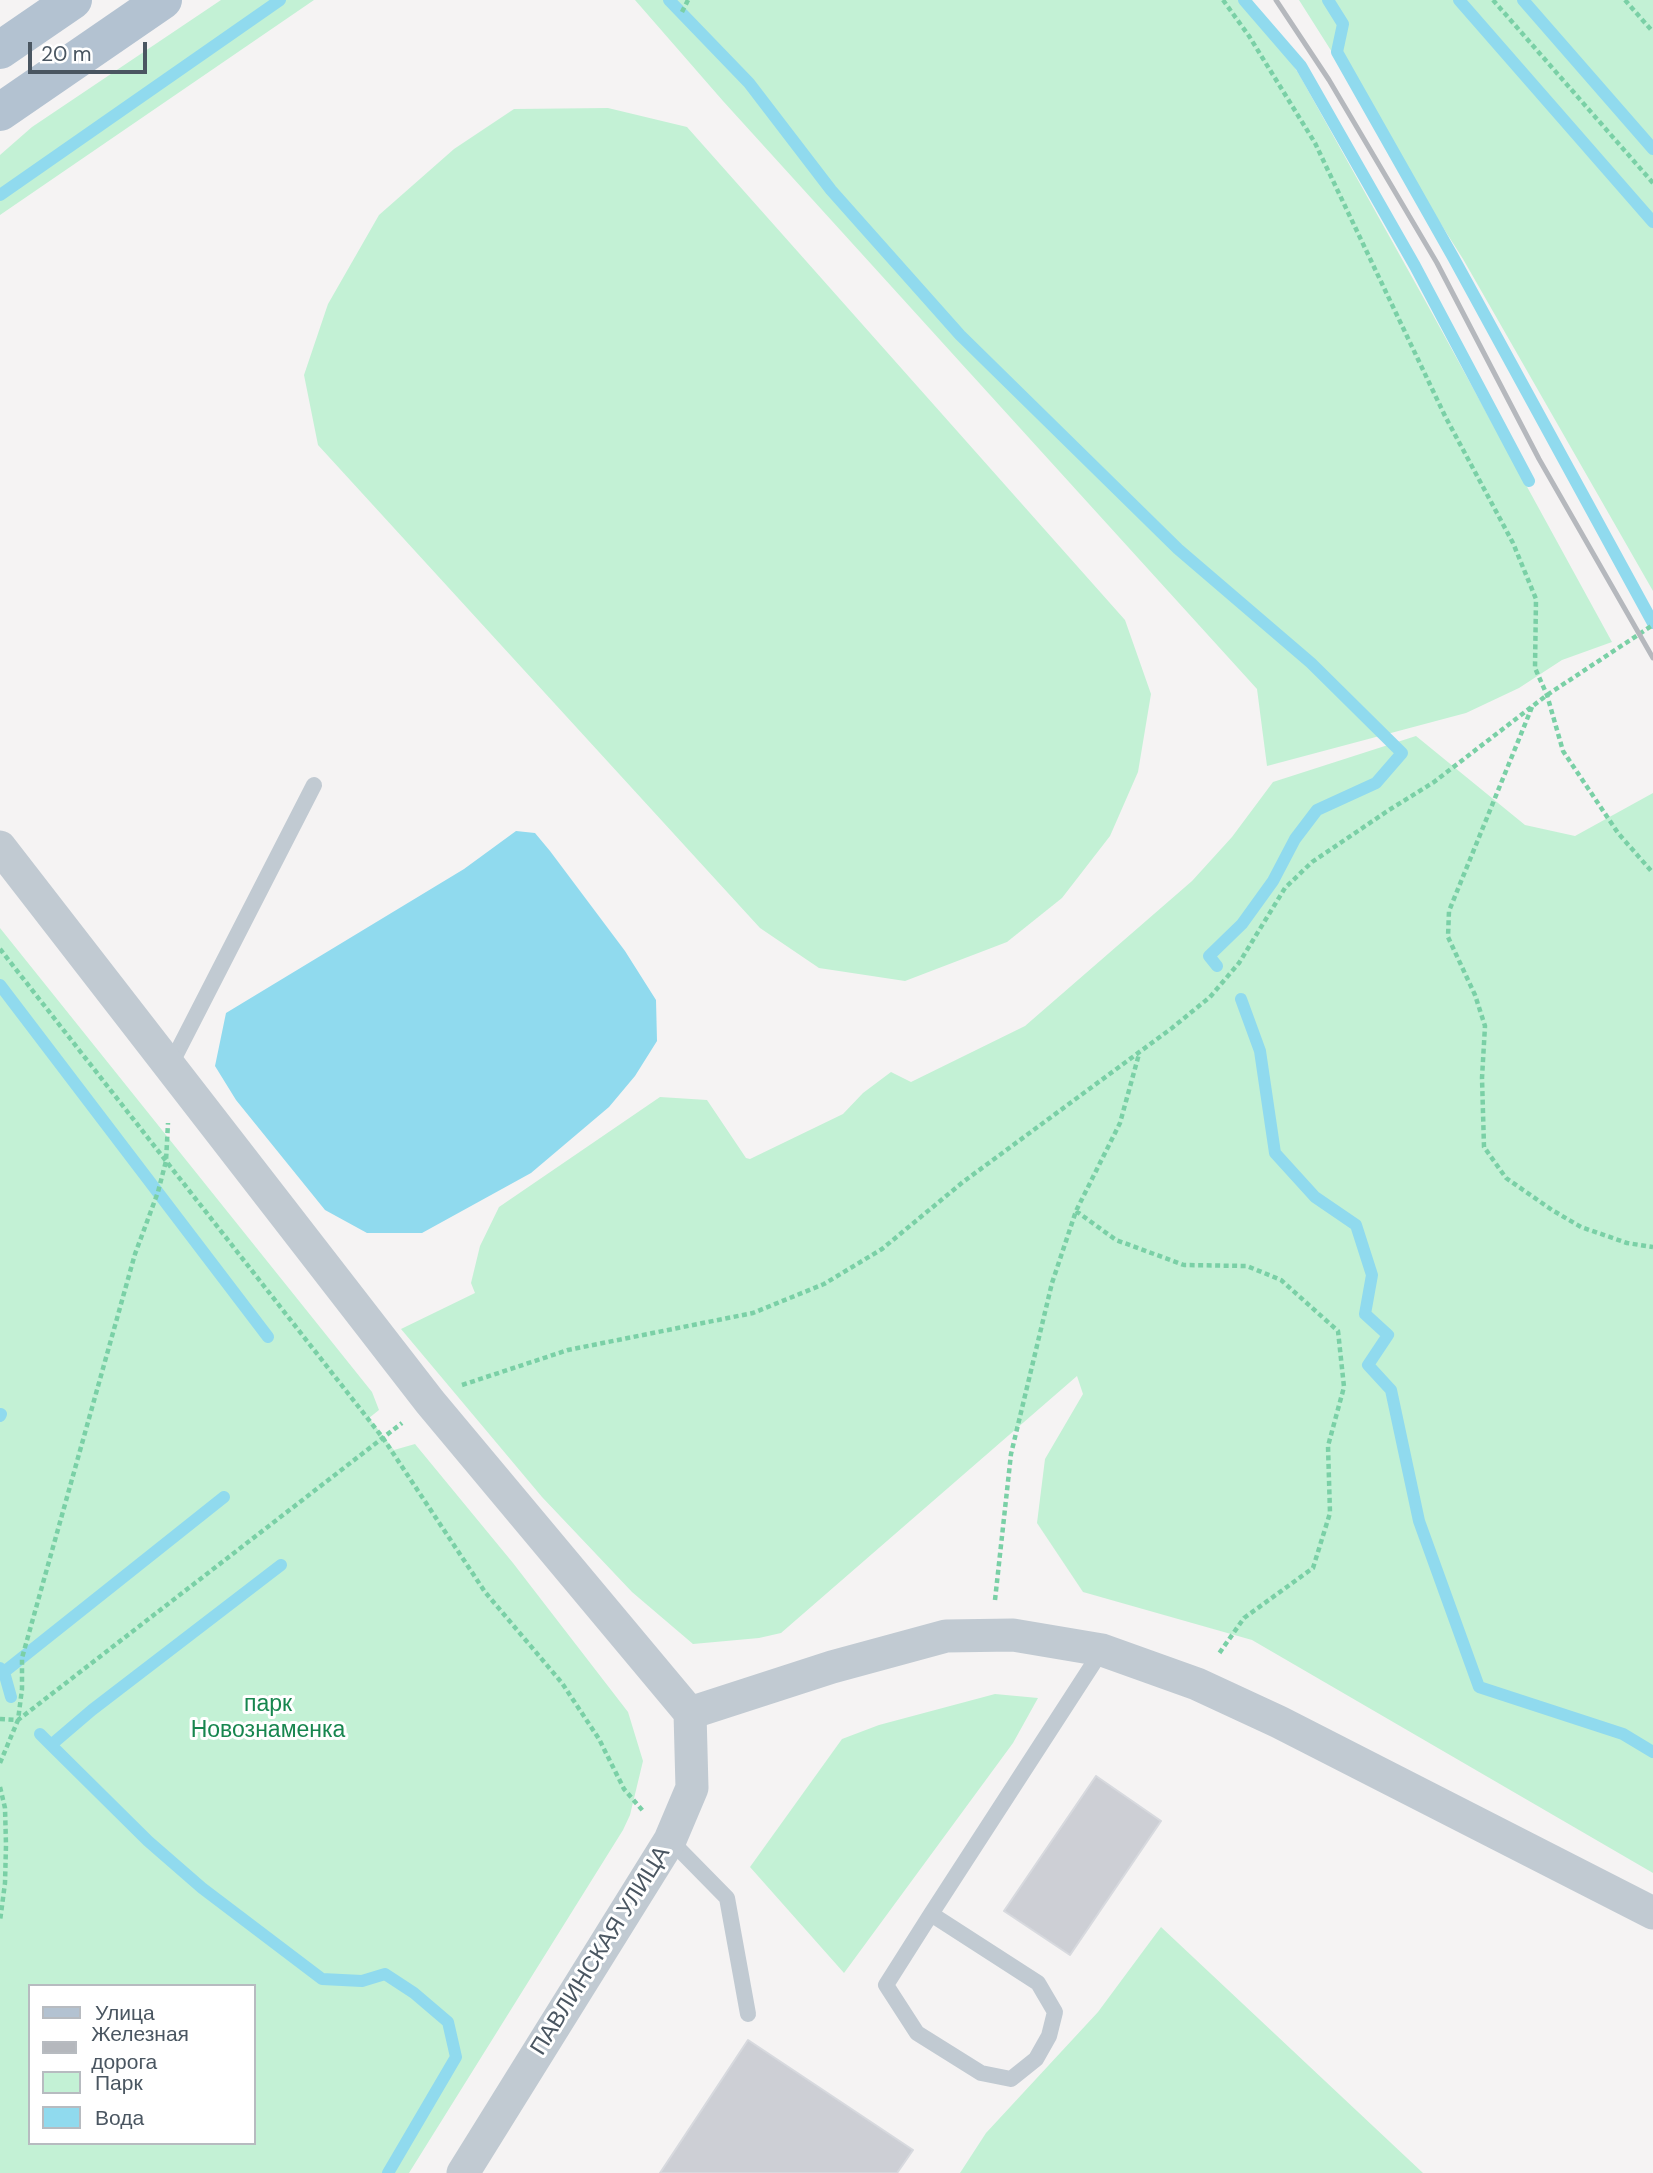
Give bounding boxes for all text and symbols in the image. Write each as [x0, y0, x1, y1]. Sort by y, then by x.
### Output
scale bar [32, 28, 150, 72]
text: 20 m [41, 40, 92, 68]
park label: парк Новознаменка [191, 1691, 345, 1745]
street label: ПАВЛИНСКАЯ УЛИЦА [525, 1841, 677, 2061]
legend [28, 1984, 256, 2145]
text: Улица [95, 1999, 155, 2027]
text: Железная дорога [91, 2020, 189, 2076]
text: Парк [95, 2069, 143, 2097]
text: Вода [95, 2104, 144, 2132]

